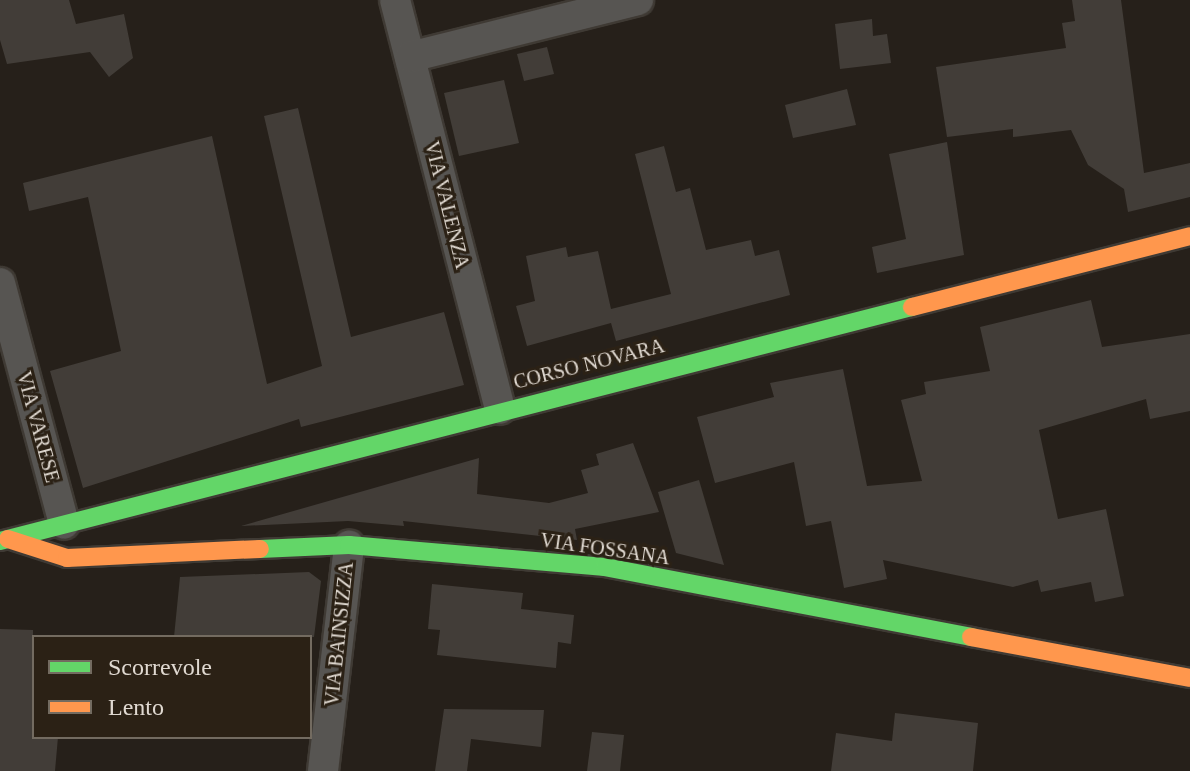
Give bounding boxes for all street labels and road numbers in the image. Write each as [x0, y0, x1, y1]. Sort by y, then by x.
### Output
street label: VIA VALENZA [419, 138, 475, 272]
street label: CORSO NOVARA [511, 334, 667, 394]
street label: VIA VARESE [11, 368, 65, 486]
street label: VIA FOSSANA [538, 528, 672, 570]
street label: VIA BAINSIZZA [319, 560, 359, 708]

